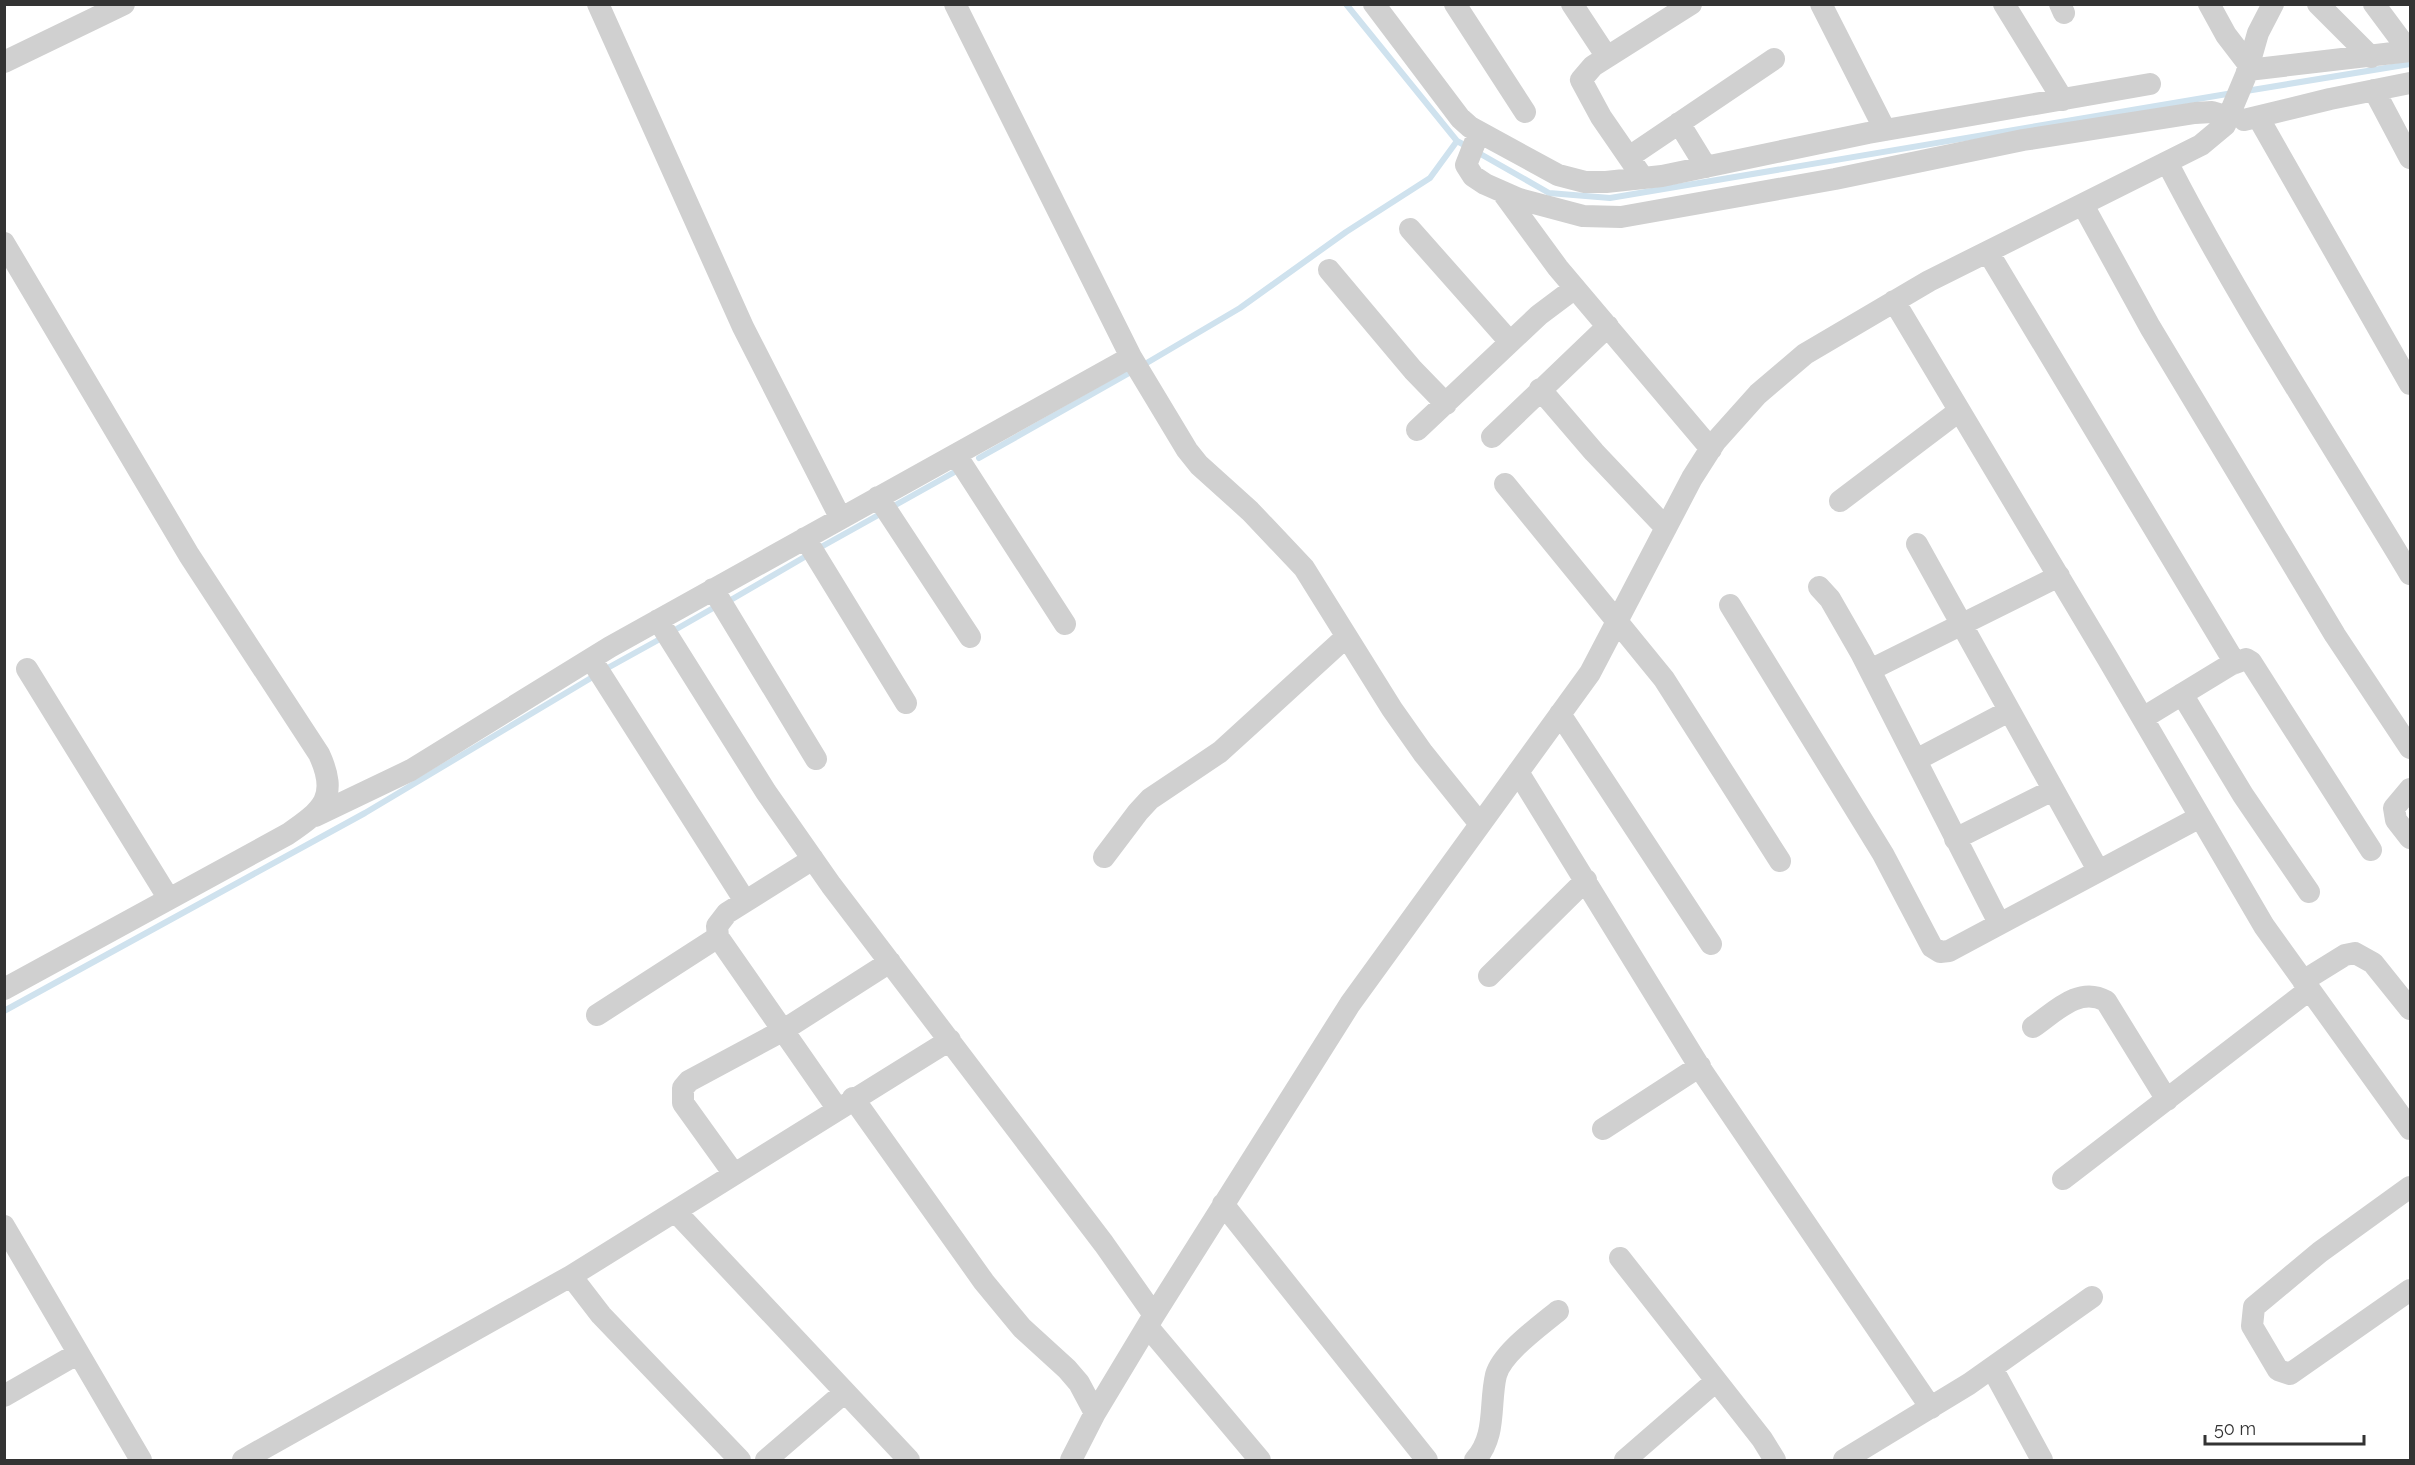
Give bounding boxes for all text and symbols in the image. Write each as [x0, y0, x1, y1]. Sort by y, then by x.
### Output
scale bar [2205, 1408, 2364, 1446]
text: 50 m [2214, 1418, 2256, 1439]

